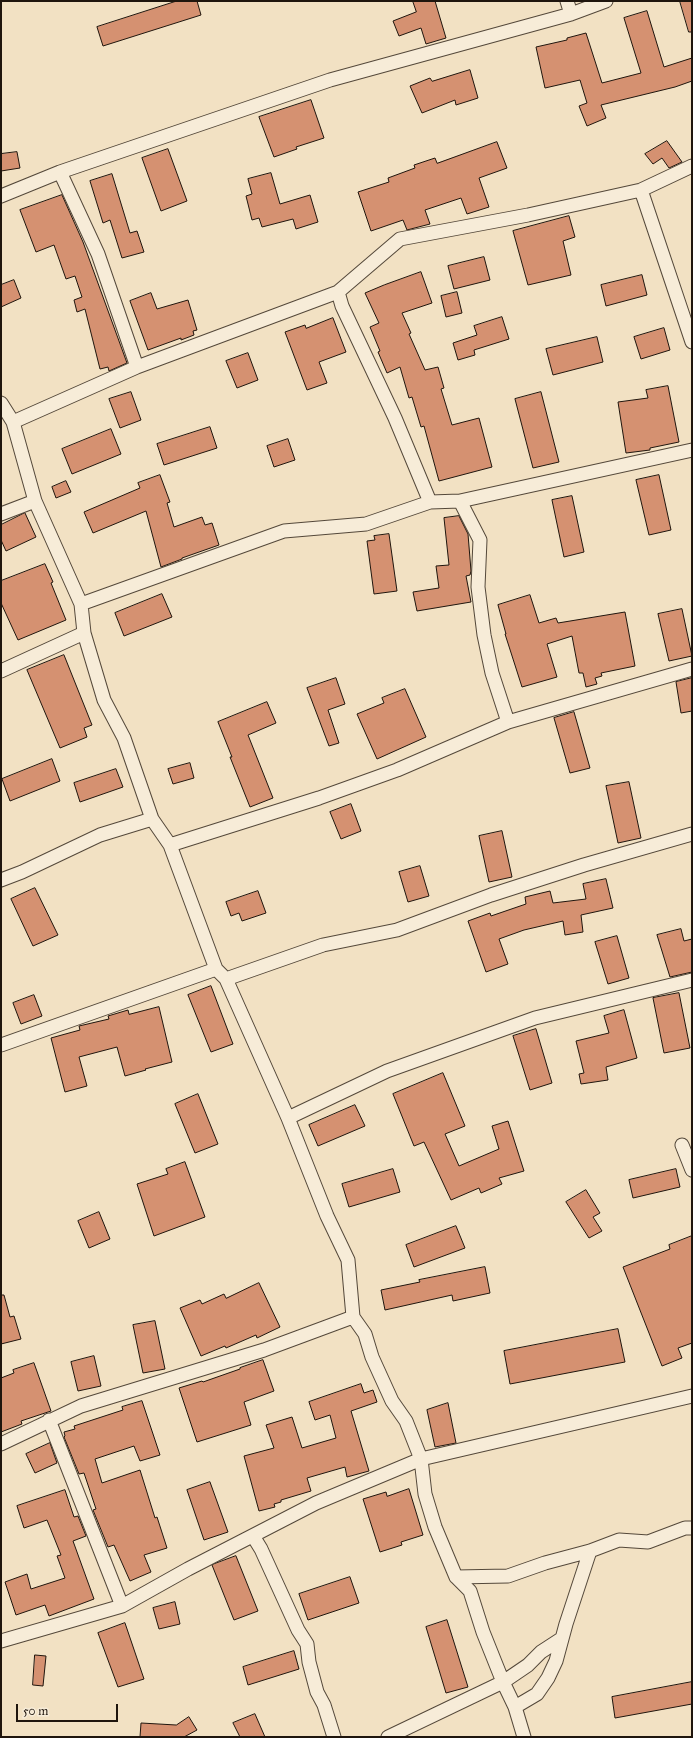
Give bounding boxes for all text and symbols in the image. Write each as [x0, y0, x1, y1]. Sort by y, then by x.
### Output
scale bar [18, 1696, 120, 1722]
text: 50 m [23, 1704, 48, 1718]

